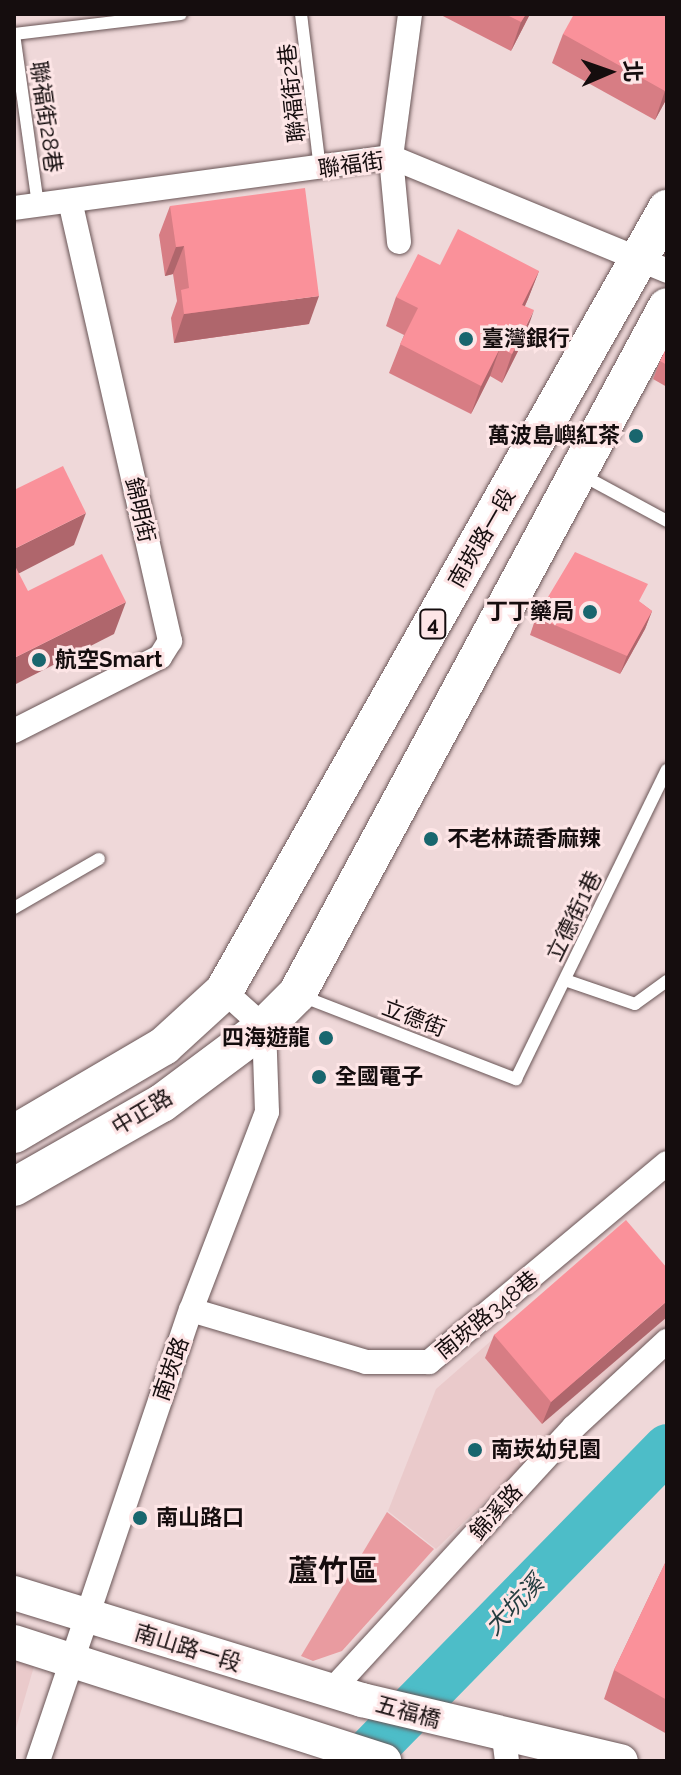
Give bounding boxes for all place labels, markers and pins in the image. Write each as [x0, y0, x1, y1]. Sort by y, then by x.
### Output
place label: 臺灣銀行 [482, 326, 570, 352]
marker: 臺灣銀行 [457, 330, 475, 348]
place label: 萬波島嶼紅茶 [488, 423, 620, 449]
marker: 萬波島嶼紅茶 [627, 427, 645, 445]
place label: 丁丁藥局 [486, 599, 574, 625]
marker: 丁丁藥局 [581, 603, 599, 621]
place label: 航空Smart [55, 647, 162, 673]
marker: 航空Smart [30, 651, 48, 669]
place label: 不老林蔬香麻辣 [447, 826, 601, 852]
marker: 不老林蔬香麻辣 [422, 830, 440, 848]
place label: 四海遊龍 [222, 1025, 310, 1051]
marker: 四海遊龍 [317, 1029, 335, 1047]
place label: 全國電子 [335, 1064, 423, 1090]
marker: 全國電子 [310, 1068, 328, 1086]
place label: 南崁幼兒園 [491, 1437, 601, 1463]
marker: 南崁幼兒園 [466, 1441, 484, 1459]
place label: 南山路口 [156, 1505, 244, 1531]
marker: 南山路口 [131, 1509, 149, 1527]

